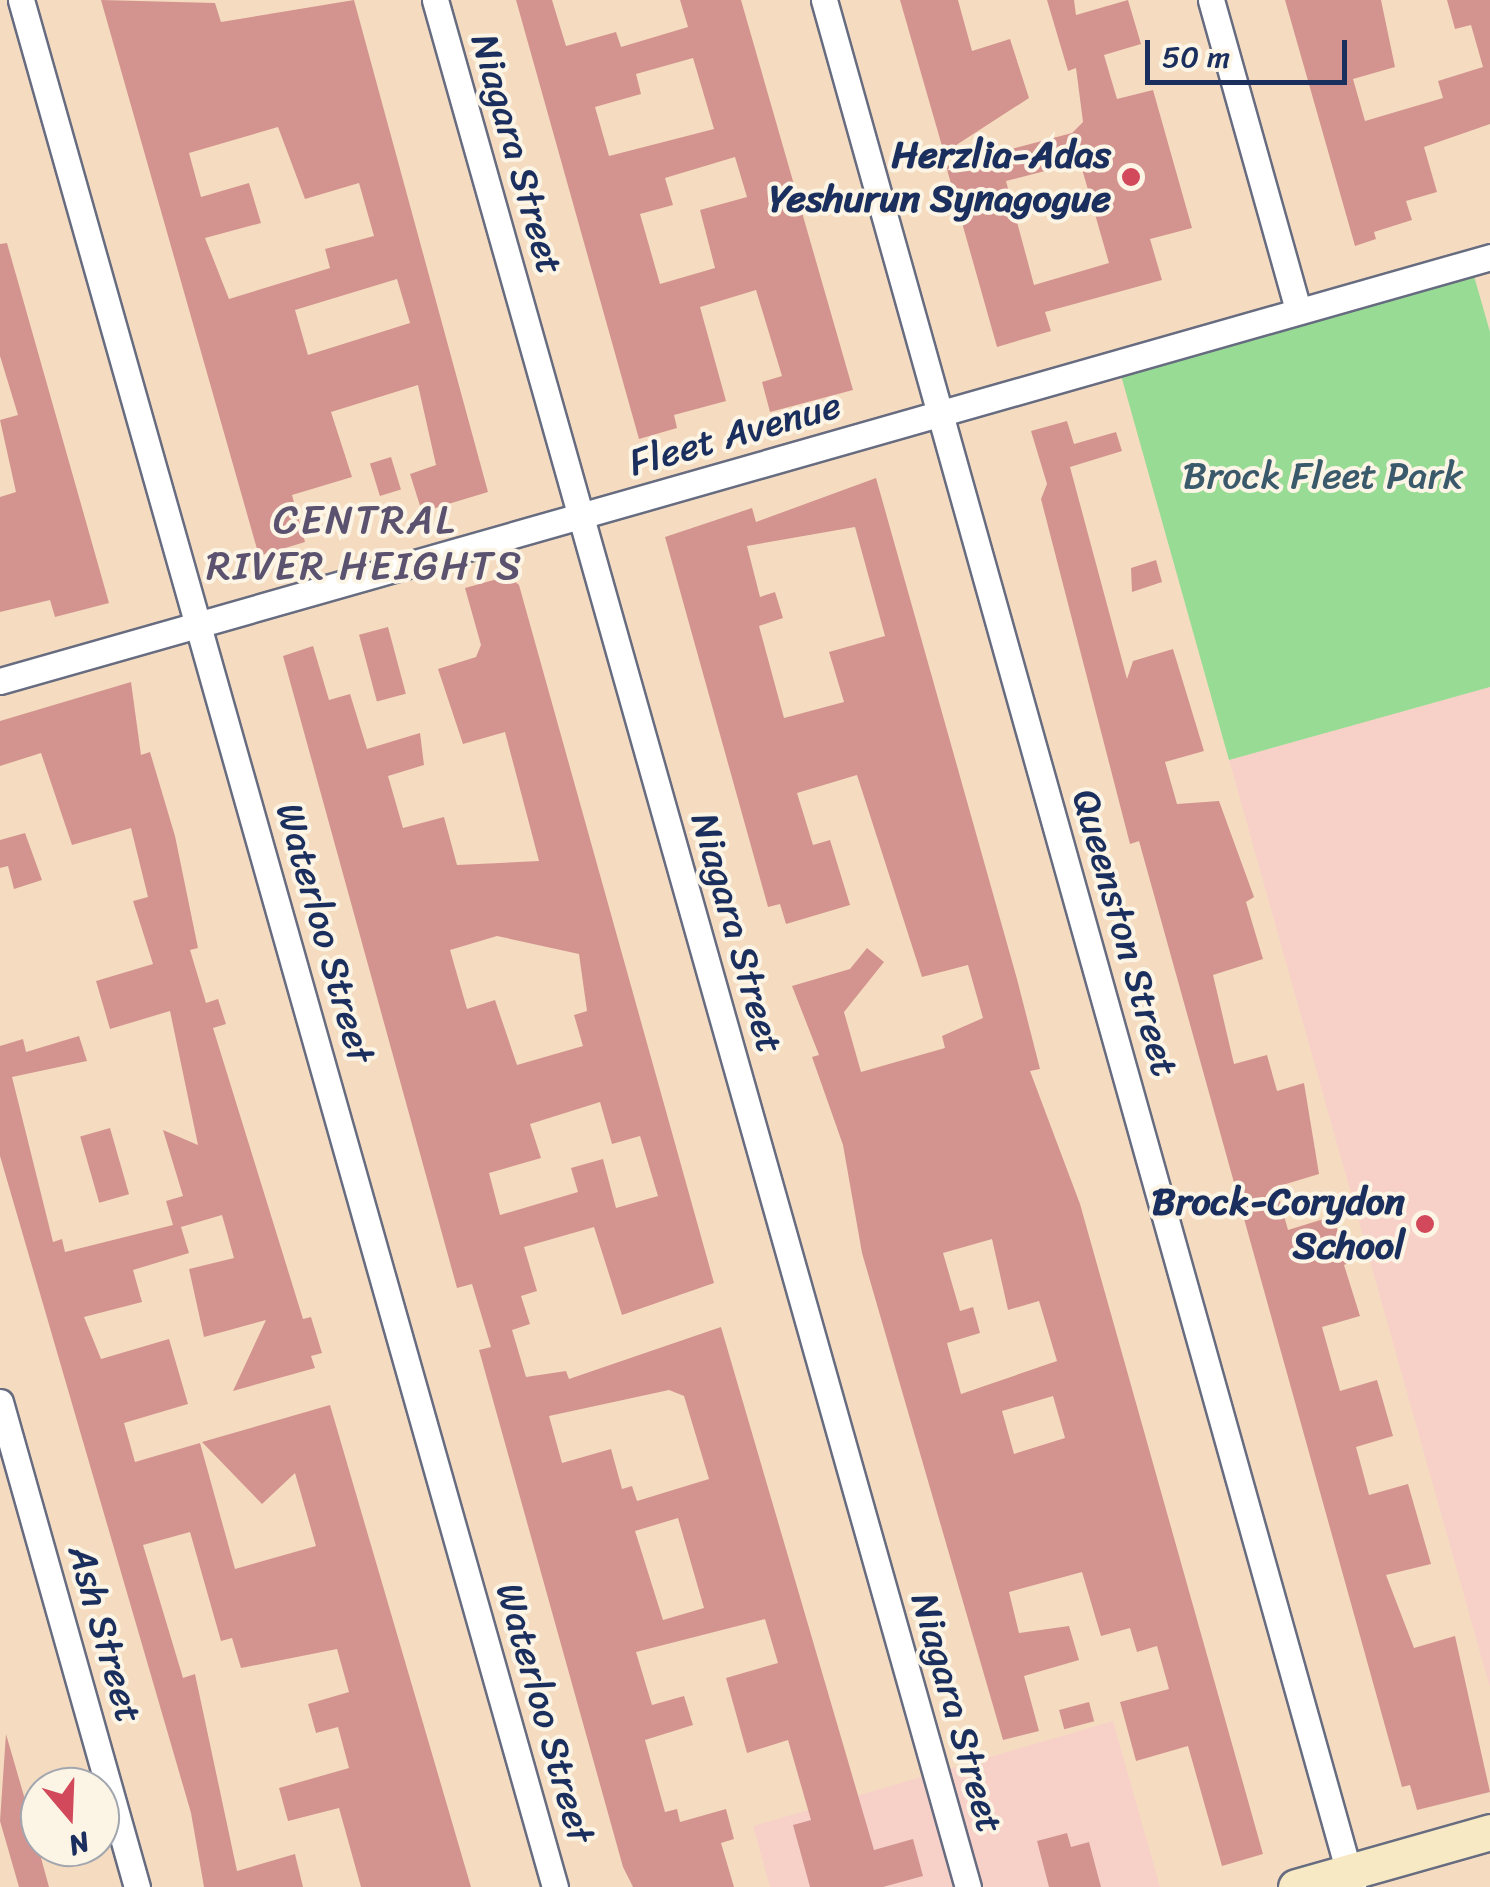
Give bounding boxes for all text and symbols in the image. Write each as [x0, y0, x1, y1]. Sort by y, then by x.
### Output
scale bar [1150, 20, 1352, 82]
street label: Niagara Street [461, 28, 573, 280]
text: 50 m [1162, 30, 1230, 84]
place label: Herzlia-Adas Yeshurun Synagogue [770, 132, 1111, 222]
marker: Herzlia-Adas Yeshurun Synagogue [1120, 166, 1142, 188]
street label: Fleet Avenue [624, 382, 846, 486]
park label: Brock Fleet Park [1182, 453, 1464, 499]
district label: CENTRAL RIVER HEIGHTS [207, 496, 523, 590]
street label: Queenston Street [1062, 784, 1188, 1082]
street label: Waterloo Street [266, 797, 384, 1069]
street label: Niagara Street [681, 807, 793, 1059]
place label: Brock-Corydon School [1152, 1179, 1405, 1268]
marker: Brock-Corydon School [1414, 1213, 1436, 1235]
street label: Ash Street [58, 1540, 152, 1728]
street label: Waterloo Street [486, 1577, 604, 1849]
street label: Niagara Street [901, 1587, 1013, 1839]
north arrow [20, 1767, 120, 1867]
text: N [62, 1818, 96, 1870]

